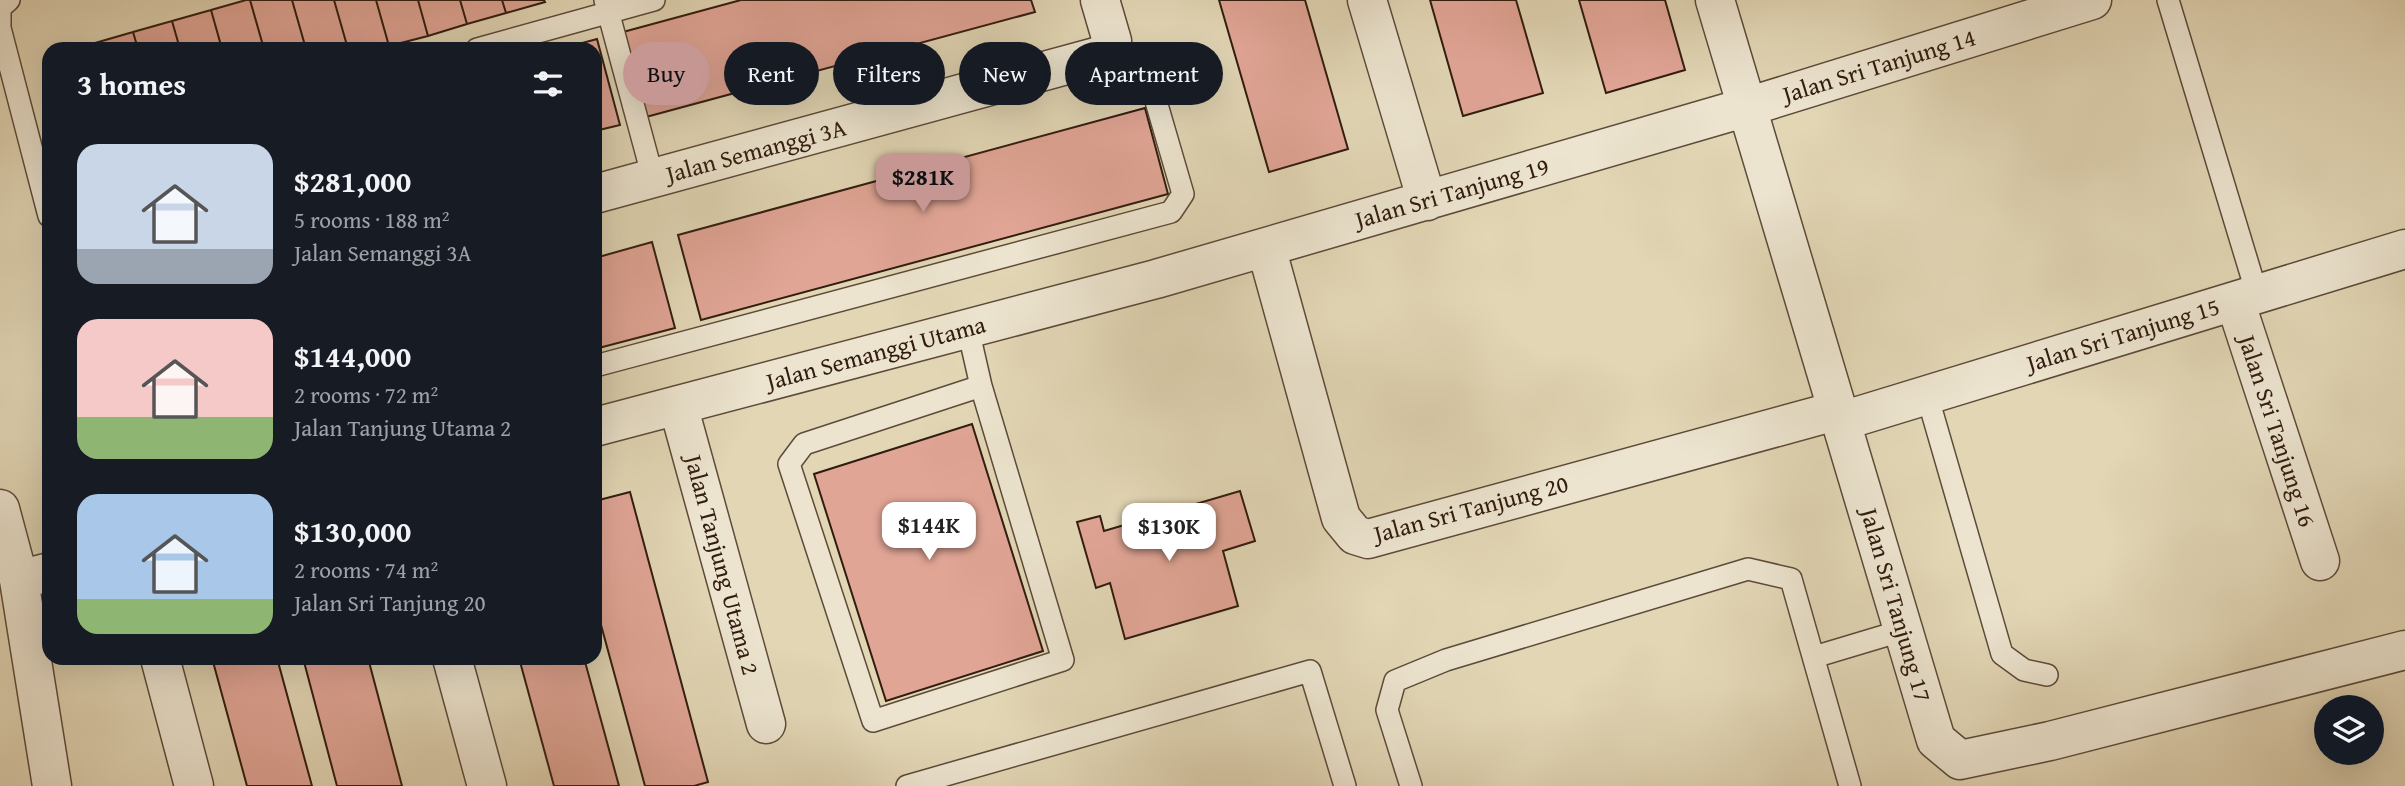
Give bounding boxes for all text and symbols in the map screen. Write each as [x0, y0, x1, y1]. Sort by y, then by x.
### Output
street label: Jalan Sri Tanjung 14 [1775, 20, 1980, 112]
chip: Buy [623, 42, 710, 105]
chip: Rent [724, 42, 819, 105]
chip: Filters [833, 42, 945, 105]
chip: New [959, 42, 1051, 105]
chip: Apartment [1065, 42, 1223, 105]
text: 3 homes [77, 62, 186, 106]
icon: filters [529, 65, 567, 103]
street label: Jalan Semanggi 3A [659, 110, 850, 192]
street label: Jalan Sri Tanjung 19 [1348, 148, 1553, 238]
pin: $281K [874, 154, 972, 214]
text: $281,000 [294, 159, 411, 203]
text: $281K [892, 160, 954, 193]
icon: home [133, 172, 217, 256]
text: 5 rooms · 188 m² [294, 203, 449, 236]
text: Jalan Semanggi 3A [294, 236, 471, 269]
street label: Jalan Sri Tanjung 15 [2019, 289, 2224, 381]
street label: Jalan Semanggi Utama [759, 306, 990, 399]
street label: Jalan Sri Tanjung 16 [2229, 327, 2325, 531]
text: $144,000 [294, 334, 411, 378]
icon: home [133, 347, 217, 431]
text: 2 rooms · 72 m² [294, 378, 438, 411]
text: Jalan Tanjung Utama 2 [294, 411, 511, 444]
street label: Jalan Tanjung Utama 2 [675, 448, 769, 679]
street label: Jalan Sri Tanjung 20 [1367, 466, 1572, 552]
street label: Jalan Sri Tanjung 17 [1851, 501, 1941, 706]
pin: $144K [880, 503, 978, 562]
pin: $130K [1120, 504, 1218, 563]
text: $144K [898, 508, 960, 541]
text: $130,000 [294, 509, 411, 553]
text: $130K [1138, 509, 1200, 542]
icon: home [133, 522, 217, 606]
text: 2 rooms · 74 m² [294, 553, 438, 586]
text: Jalan Sri Tanjung 20 [294, 586, 486, 619]
map controls [2314, 695, 2384, 765]
button: layers [2314, 695, 2384, 765]

